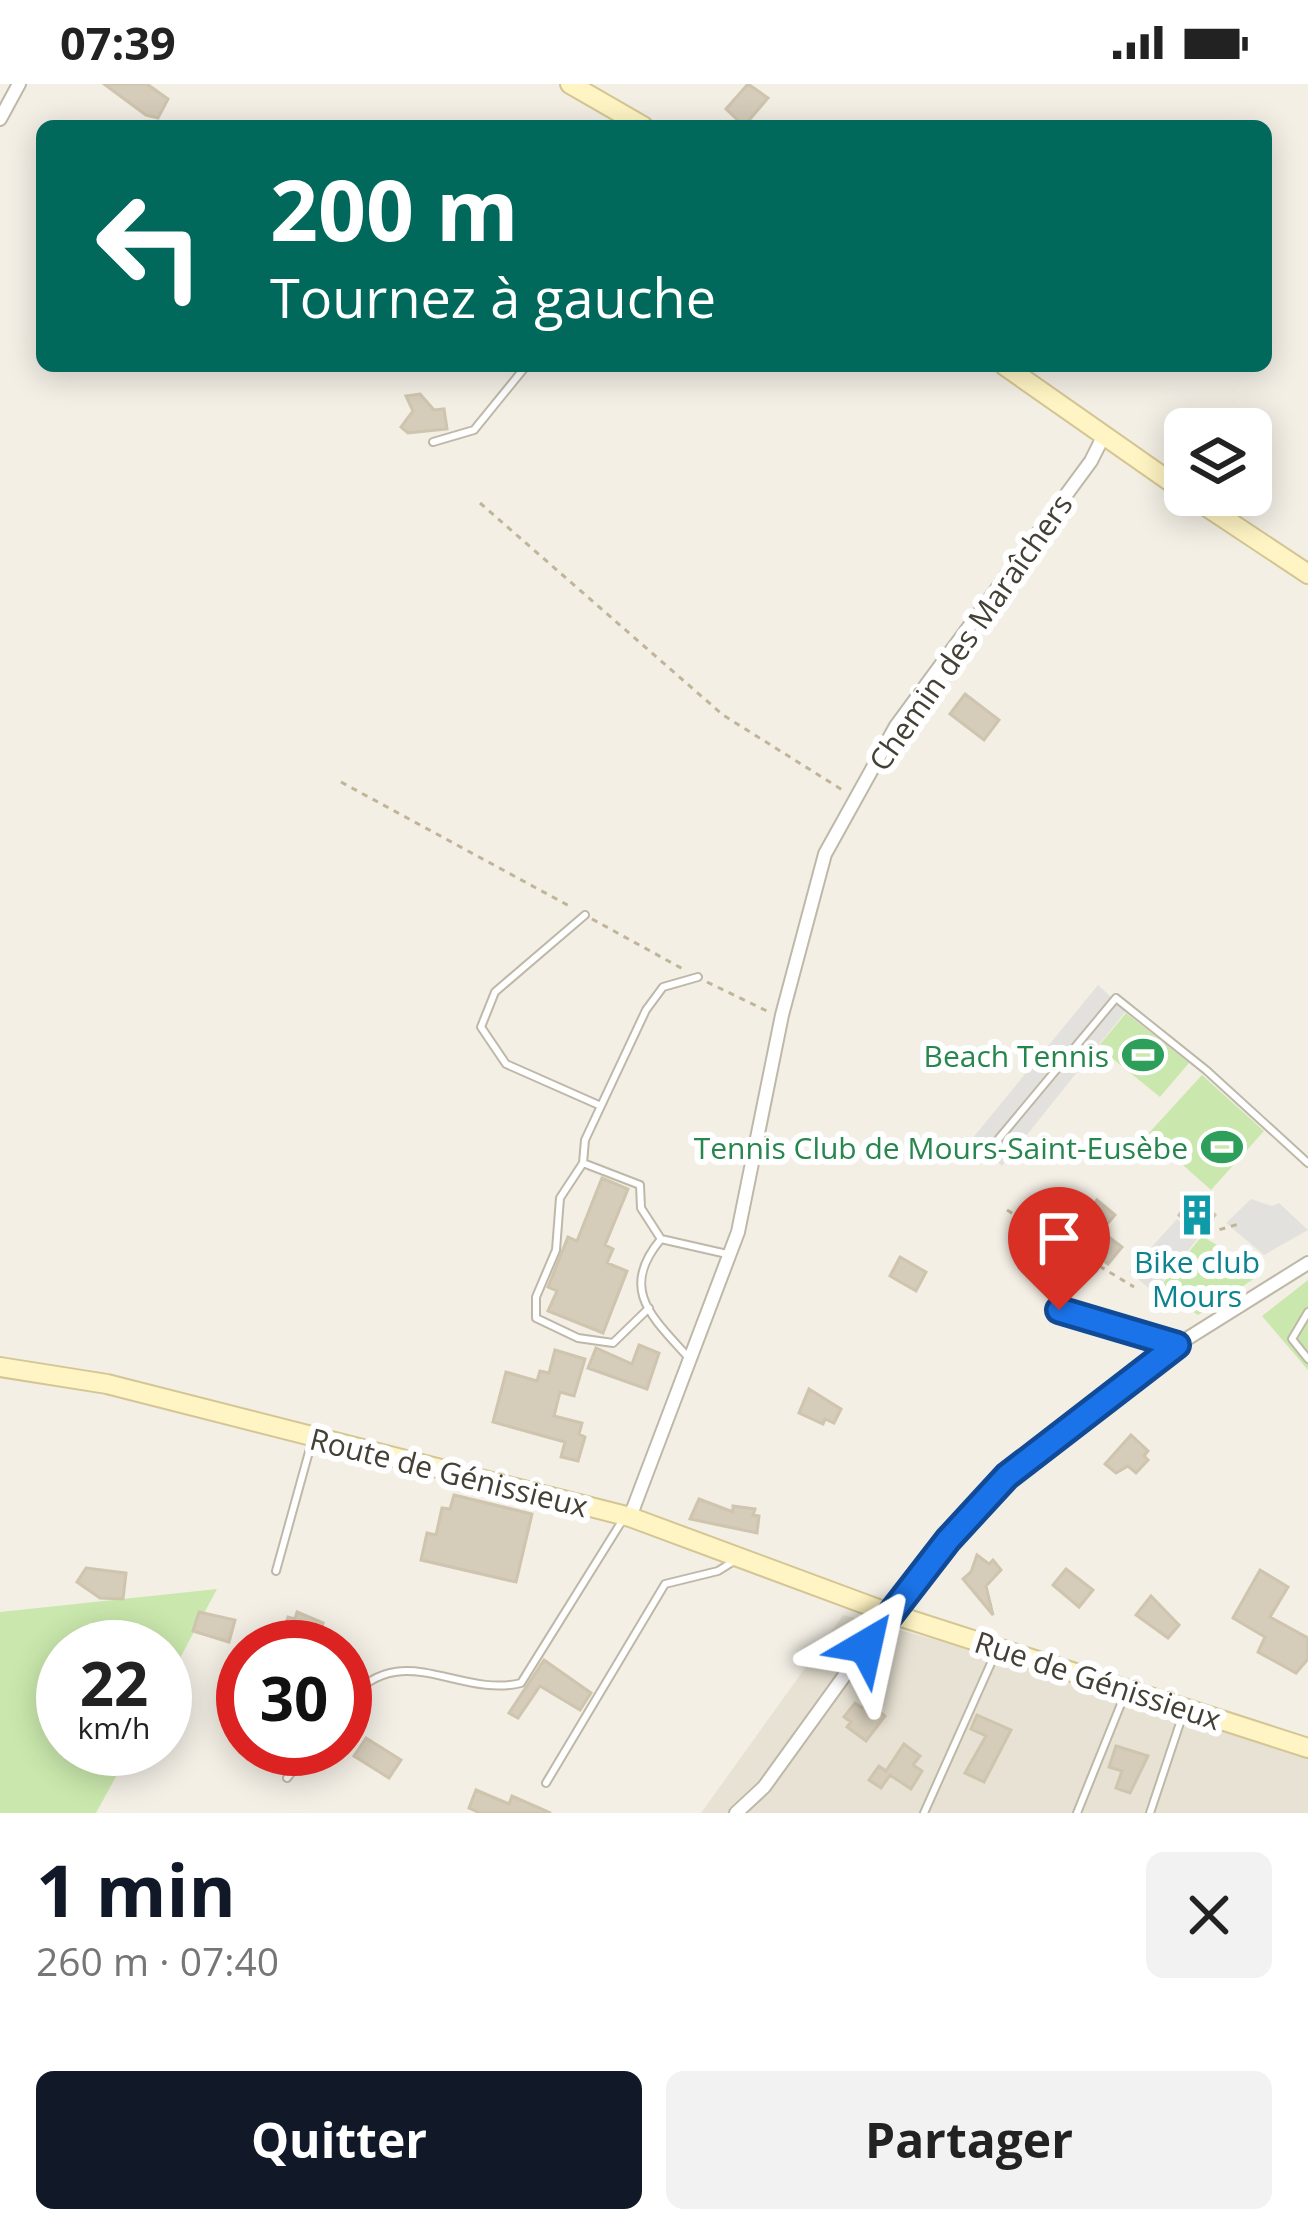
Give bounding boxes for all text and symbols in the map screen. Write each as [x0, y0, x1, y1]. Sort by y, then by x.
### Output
text: 07:39 [60, 12, 176, 73]
text: 200 m [270, 151, 518, 266]
icon: left [72, 168, 228, 324]
text: Tournez à gauche [270, 260, 716, 334]
map controls [1164, 408, 1272, 516]
button: layers [1164, 408, 1272, 516]
street label: Chemin des Maraîchers [859, 485, 1081, 779]
sports icon: Beach Tennis [1120, 1032, 1166, 1078]
place label: Beach Tennis [924, 1035, 1109, 1076]
sports icon: Tennis Club de Mours-Saint-Eusèbe [1199, 1124, 1245, 1170]
place label: Tennis Club de Mours-Saint-Eusèbe [694, 1127, 1188, 1168]
pin [1008, 1187, 1110, 1310]
building icon: Bike club Mours [1174, 1192, 1220, 1238]
icon: arrive [1026, 1205, 1092, 1271]
place label: Bike club Mours [1134, 1241, 1260, 1316]
street label: Route de Génissieux [306, 1418, 593, 1526]
position arrow [803, 1583, 929, 1709]
speed limit sign: 30 [216, 1620, 372, 1776]
street label: Rue de Génissieux [970, 1621, 1226, 1739]
text: 22 [80, 1642, 148, 1724]
text: km/h [78, 1707, 150, 1748]
text: 1 min [36, 1840, 236, 1938]
button: close [1146, 1852, 1272, 1978]
text: 260 m · 07:40 [36, 1934, 279, 1987]
button: Quitter [36, 2071, 642, 2209]
button: Partager [666, 2071, 1272, 2209]

